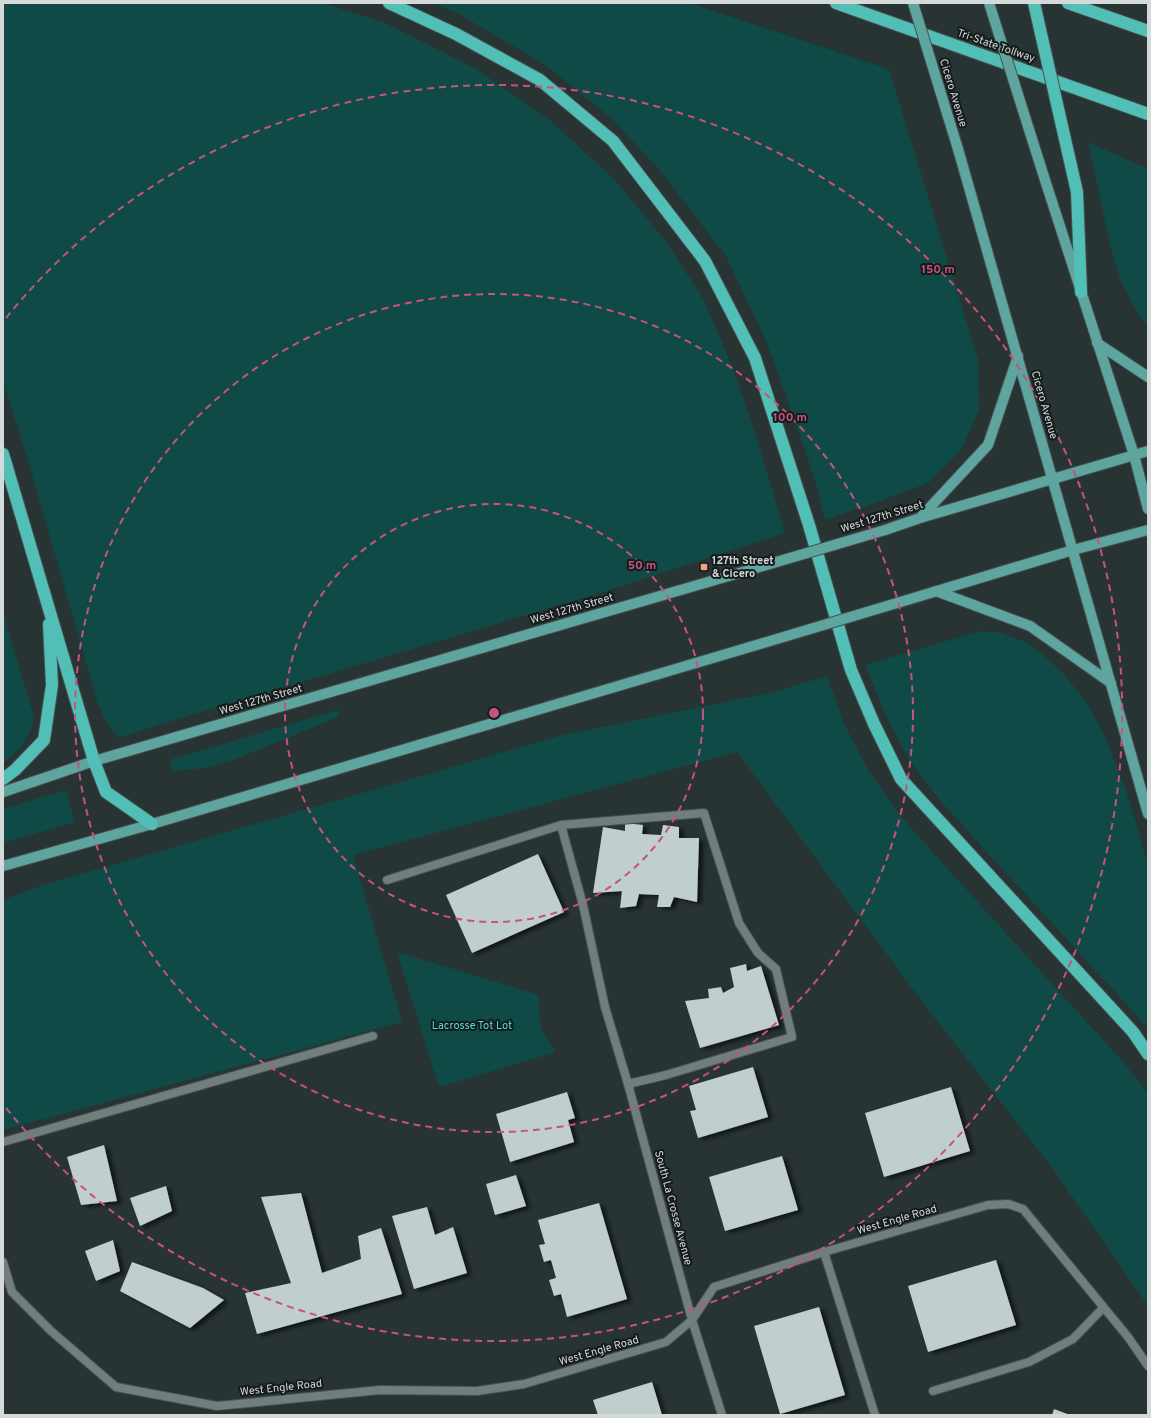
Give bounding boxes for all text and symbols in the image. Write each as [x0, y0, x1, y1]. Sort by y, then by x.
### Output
street label: Tri-State Tollway [955, 26, 1037, 66]
street label: Cicero Avenue [936, 57, 970, 129]
text: 150 m [921, 262, 955, 278]
street label: Cicero Avenue [1028, 369, 1060, 441]
text: 100 m [773, 410, 807, 426]
street label: West 127th Street [839, 498, 925, 536]
place label: 127th Street & Cicero [712, 554, 774, 581]
text: 50 m [628, 558, 656, 574]
marker: 127th Street & Cicero [699, 562, 709, 572]
street label: West 127th Street [529, 590, 615, 628]
street label: West 127th Street [218, 681, 304, 719]
centre of rings [487, 706, 501, 720]
park label: Lacrosse Tot Lot [432, 1019, 512, 1033]
street label: South La Crosse Avenue [651, 1149, 695, 1267]
street label: West Engle Road [855, 1202, 939, 1238]
street label: West Engle Road [557, 1333, 641, 1369]
street label: West Engle Road [239, 1377, 323, 1399]

